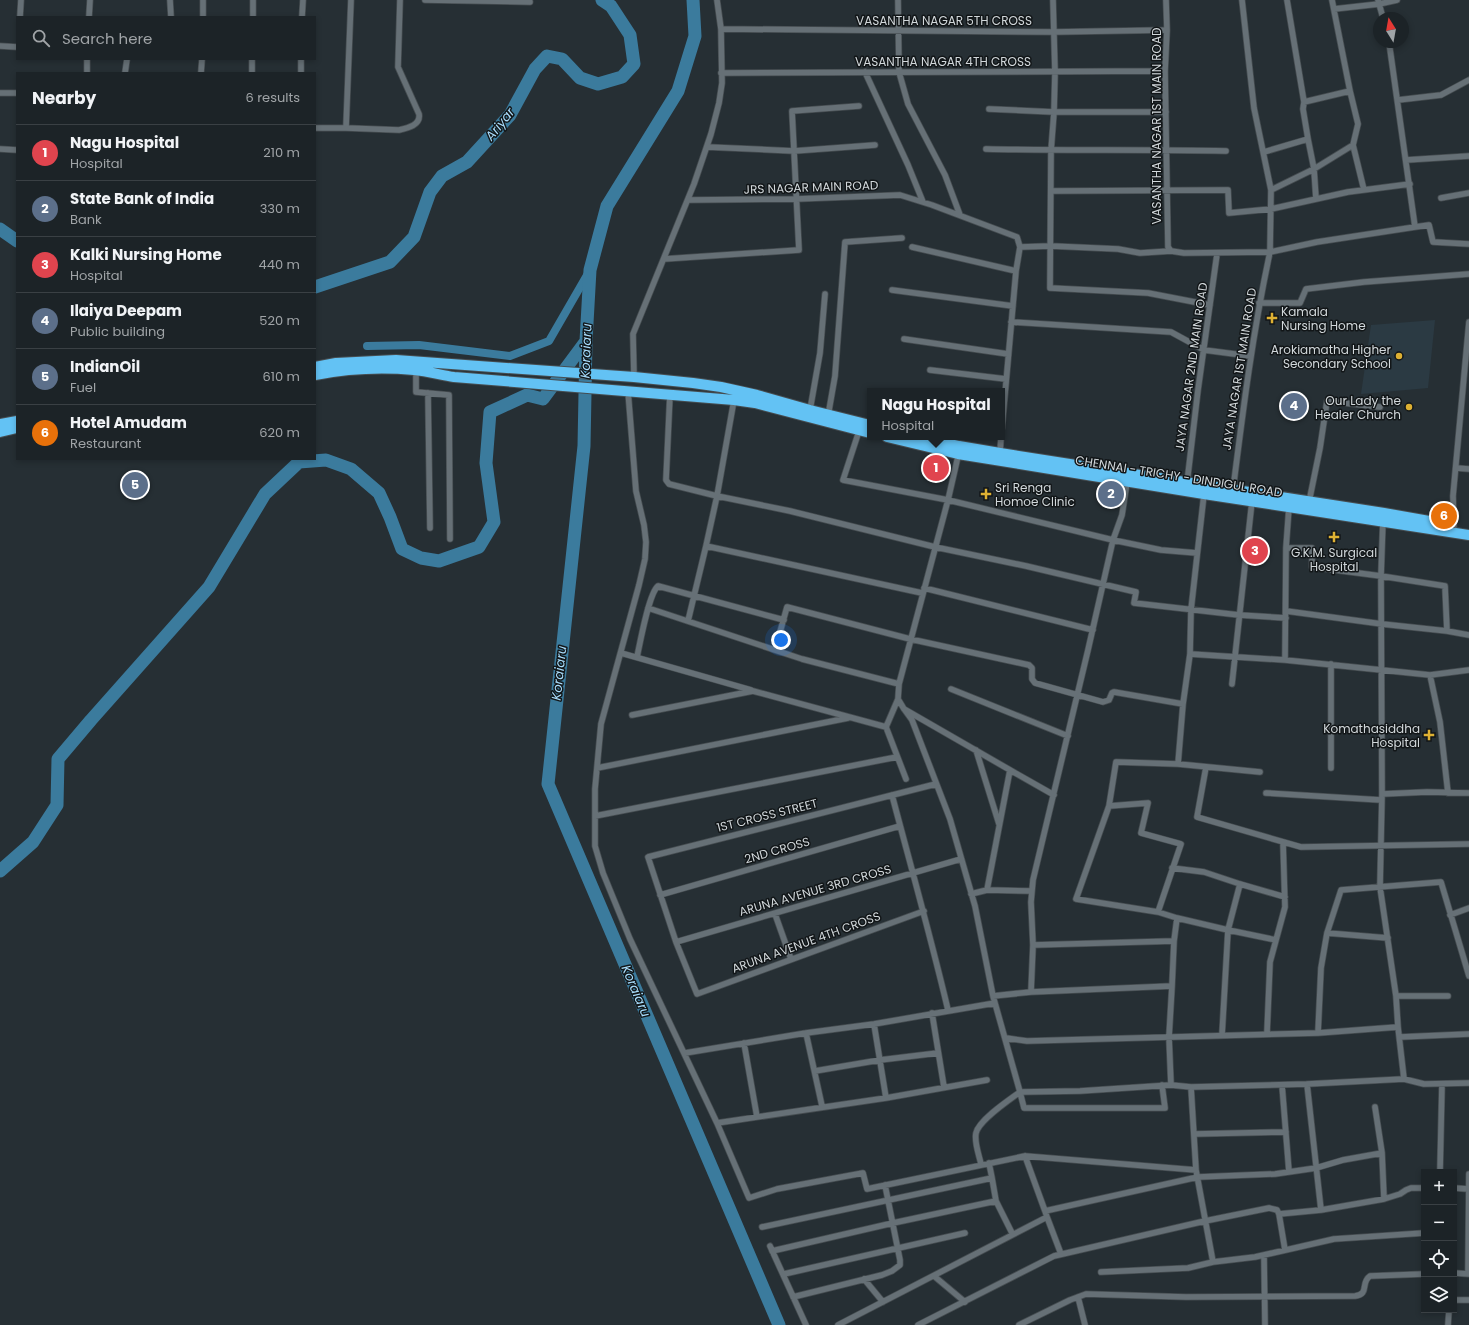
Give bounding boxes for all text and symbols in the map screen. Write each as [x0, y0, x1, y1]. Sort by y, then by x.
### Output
street label: VASANTHA NAGAR 5TH CROSS [856, 12, 1032, 29]
north arrow [1373, 12, 1409, 48]
search box [16, 16, 316, 60]
icon: search [30, 27, 52, 49]
street label: VASANTHA NAGAR 1ST MAIN ROAD [1148, 27, 1165, 225]
text: Search here [62, 28, 152, 49]
street label: VASANTHA NAGAR 4TH CROSS [855, 53, 1031, 70]
text: Nearby [32, 86, 96, 110]
text: 6 results [246, 88, 300, 107]
water label: Ariyar [480, 102, 520, 145]
text: Nagu Hospital [70, 132, 179, 153]
text: 1 [43, 143, 47, 162]
text: 210 m [263, 143, 300, 162]
text: Hospital [70, 154, 123, 173]
street label: JRS NAGAR MAIN ROAD [743, 176, 879, 198]
text: State Bank of India [70, 188, 214, 209]
text: 2 [41, 199, 49, 218]
text: 330 m [260, 199, 300, 218]
text: Bank [70, 210, 102, 229]
text: Kalki Nursing Home [70, 244, 222, 265]
text: 3 [41, 255, 49, 274]
text: 440 m [259, 255, 300, 274]
text: Hospital [70, 266, 123, 285]
street label: JAYA NAGAR 2ND MAIN ROAD [1171, 281, 1211, 453]
street label: JAYA NAGAR 1ST MAIN ROAD [1218, 287, 1260, 451]
text: Ilaiya Deepam [70, 300, 182, 321]
place label: Kamala Nursing Home [1281, 303, 1366, 334]
text: 4 [41, 311, 49, 330]
text: 520 m [259, 311, 300, 330]
marker: Kamala Nursing Home [1266, 312, 1278, 324]
text: Public building [70, 322, 165, 341]
water label: Koraiaru [576, 323, 596, 379]
place label: Arokiamatha Higher Secondary School [1271, 341, 1392, 372]
marker: Arokiamatha Higher Secondary School [1394, 351, 1404, 361]
text: IndianOil [70, 356, 140, 377]
text: 5 [41, 367, 49, 386]
text: 610 m [263, 367, 300, 386]
text: Fuel [70, 378, 96, 397]
popup [867, 388, 1005, 440]
pin: 4 [1281, 391, 1307, 421]
place label: Our Lady the Healer Church [1315, 392, 1401, 423]
text: Nagu Hospital [881, 394, 991, 415]
marker: Our Lady the Healer Church [1404, 402, 1414, 412]
text: Hotel Amudam [70, 412, 187, 433]
text: Hospital [881, 416, 934, 435]
text: 6 [41, 423, 49, 442]
text: 620 m [259, 423, 300, 442]
text: Restaurant [70, 434, 141, 453]
street label: CHENNAI - TRICHY - DINDIGUL ROAD [1074, 451, 1284, 501]
pin: 1 [923, 453, 949, 483]
pin: 5 [122, 470, 148, 500]
place label: Sri Renga Homoe Clinic [995, 479, 1075, 510]
pin: 2 [1098, 479, 1124, 509]
marker: Sri Renga Homoe Clinic [980, 488, 992, 500]
pin: 6 [1431, 501, 1457, 531]
marker: G.K.M. Surgical Hospital [1328, 531, 1340, 543]
pin: 3 [1242, 536, 1268, 566]
place label: G.K.M. Surgical Hospital [1291, 544, 1377, 575]
your location [771, 630, 791, 650]
water label: Koraiaru [547, 645, 571, 701]
place label: Komathasiddha Hospital [1323, 720, 1420, 751]
marker: Komathasiddha Hospital [1423, 729, 1435, 741]
street label: 1ST CROSS STREET [715, 794, 820, 836]
street label: 2ND CROSS [742, 833, 812, 867]
street label: ARUNA AVENUE 3RD CROSS [737, 860, 893, 920]
street label: ARUNA AVENUE 4TH CROSS [729, 907, 883, 977]
water label: Koraiaru [617, 962, 655, 1020]
map controls [1421, 1169, 1457, 1313]
button: + [1421, 1169, 1457, 1205]
button: − [1421, 1205, 1457, 1241]
button: locate [1421, 1241, 1457, 1277]
button: layers [1421, 1277, 1457, 1313]

